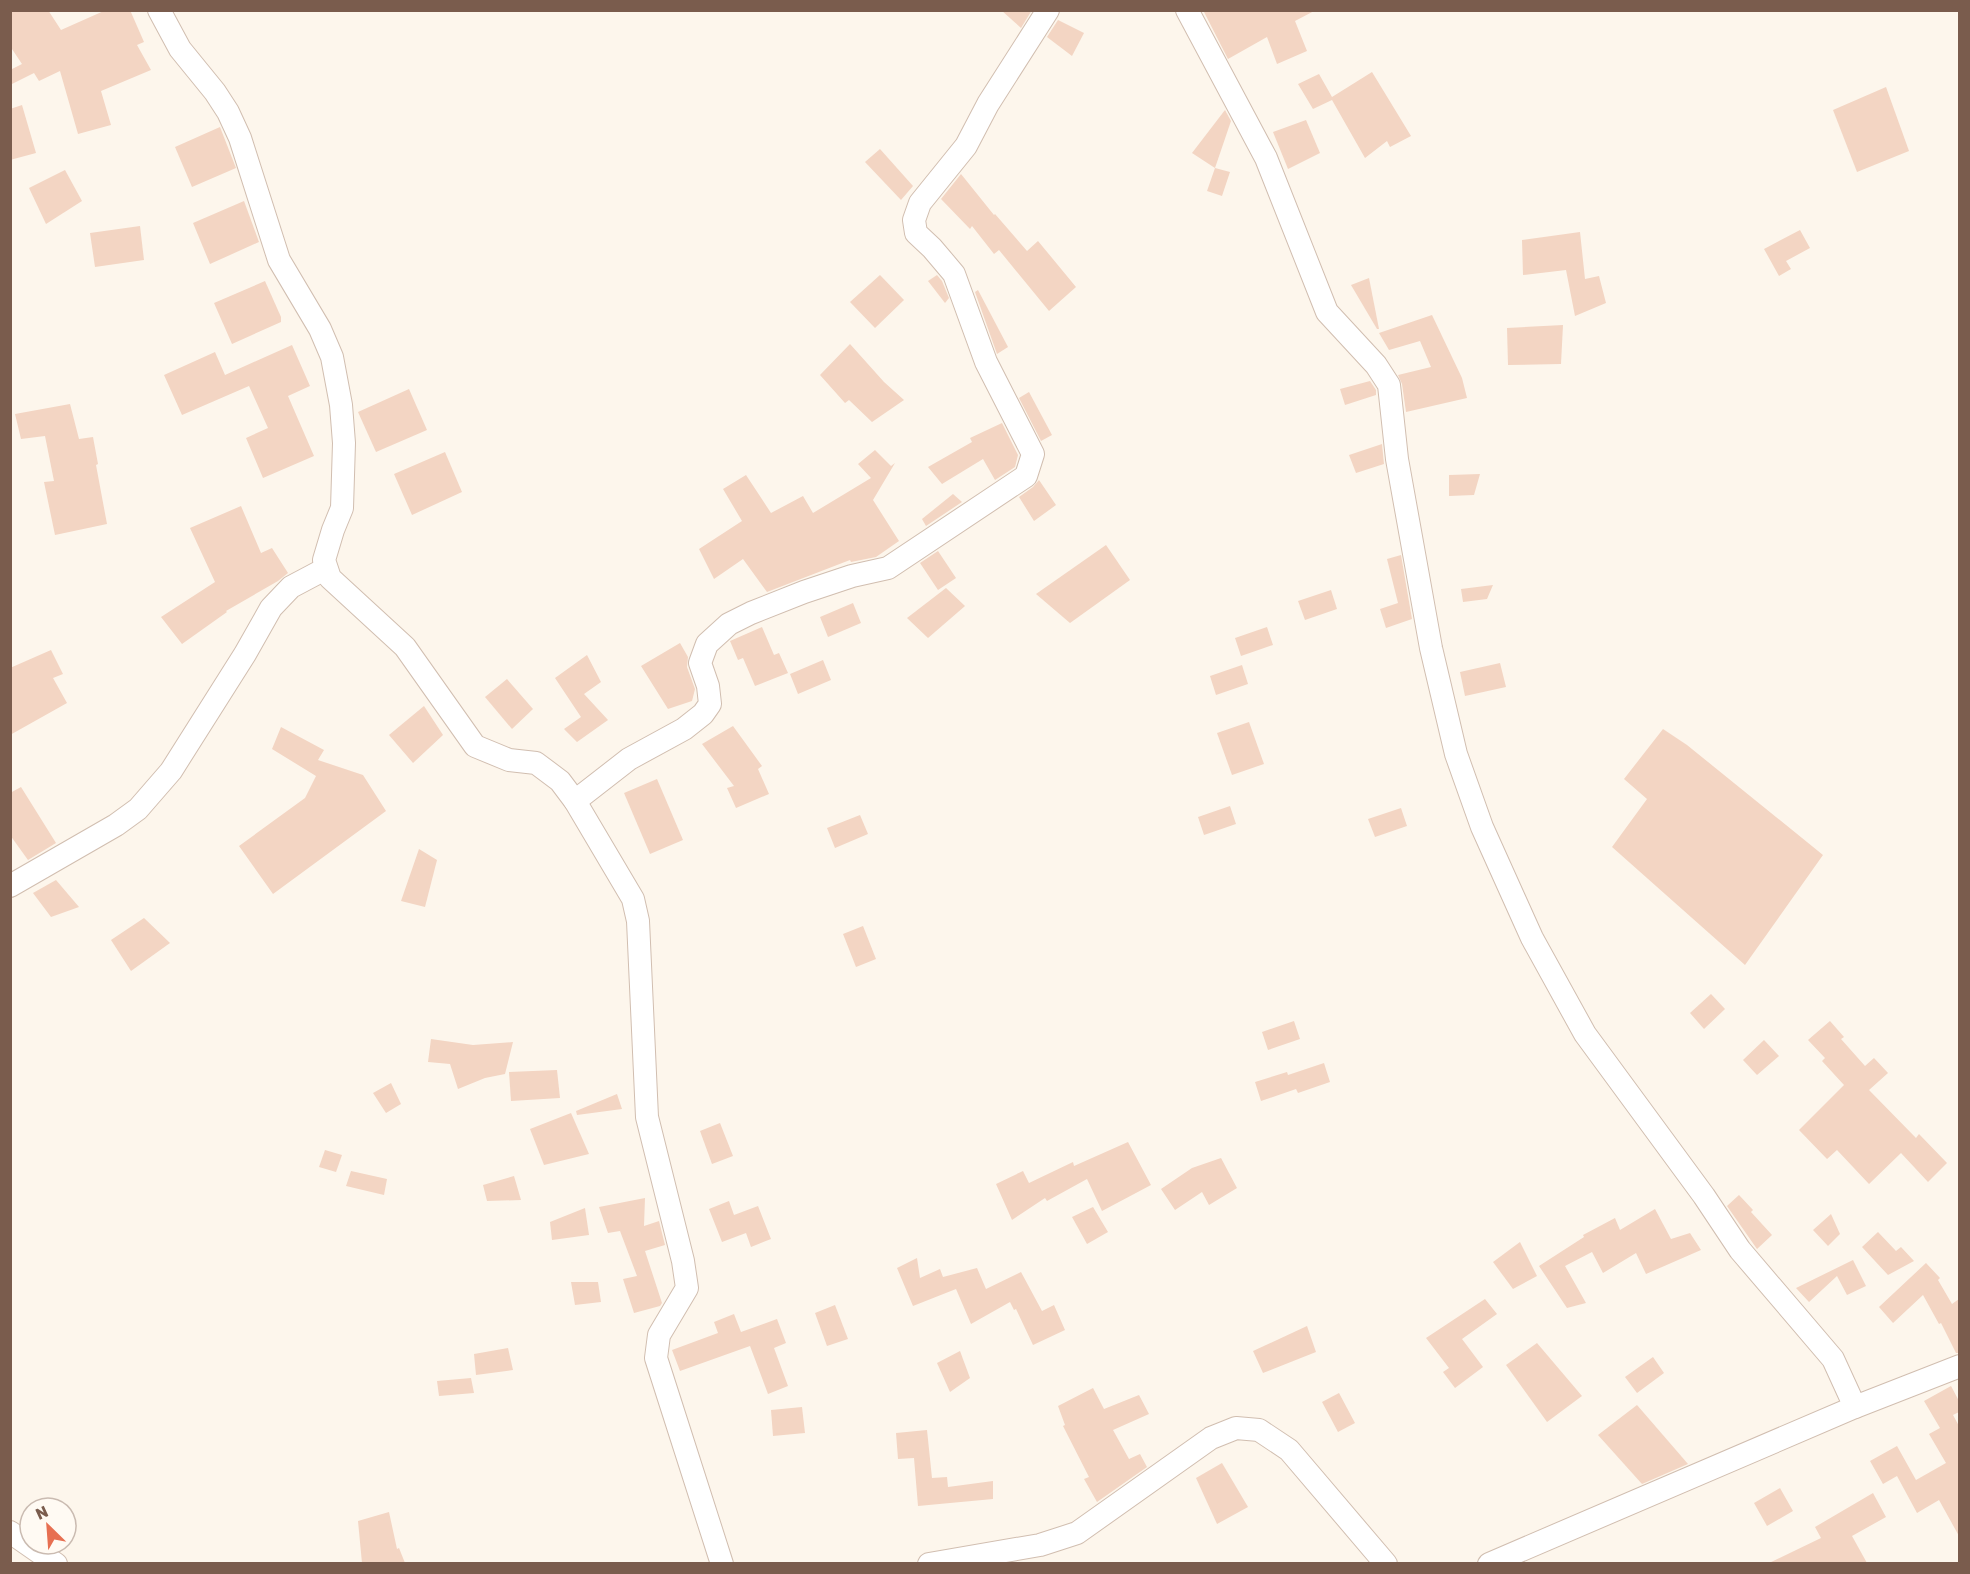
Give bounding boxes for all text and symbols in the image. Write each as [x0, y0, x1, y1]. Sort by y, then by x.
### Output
north arrow [18, 1496, 78, 1556]
text: N [33, 1502, 51, 1524]

